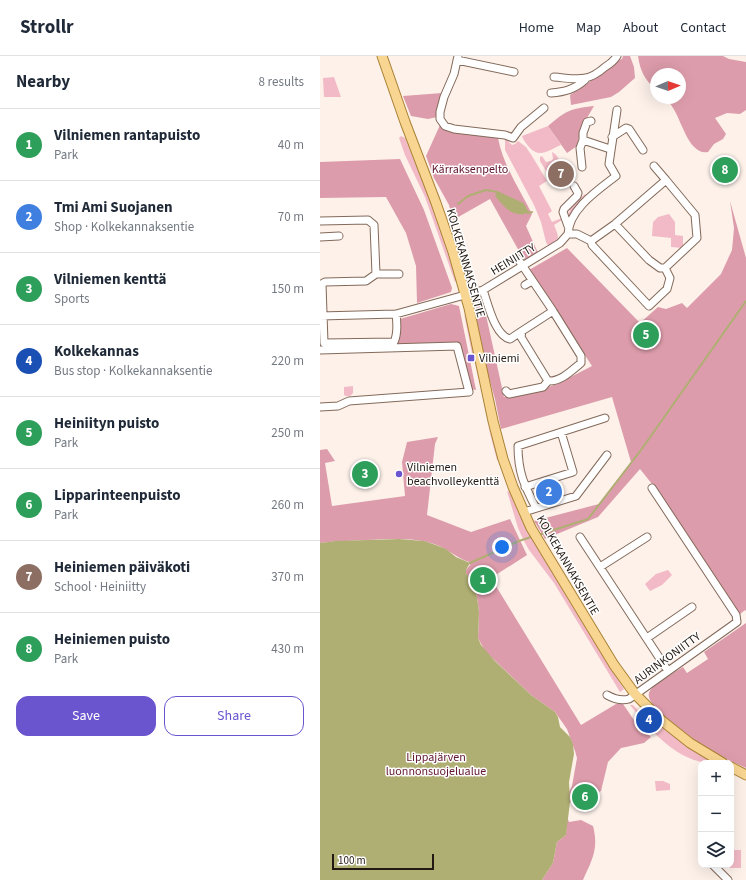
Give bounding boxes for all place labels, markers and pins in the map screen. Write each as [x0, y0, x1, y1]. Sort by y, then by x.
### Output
pin: 8 [712, 155, 738, 185]
pin: 7 [548, 159, 574, 189]
pin: 5 [633, 320, 659, 350]
place label: Vilniemi [479, 350, 520, 367]
marker: Vilniemi [466, 353, 476, 363]
pin: 3 [352, 459, 378, 489]
place label: Vilniemen beachvolleykenttä [407, 459, 499, 490]
marker: Vilniemen beachvolleykenttä [394, 469, 404, 479]
pin: 2 [536, 477, 562, 507]
pin: 1 [470, 565, 496, 595]
pin: 4 [636, 705, 662, 735]
pin: 6 [572, 782, 598, 812]

